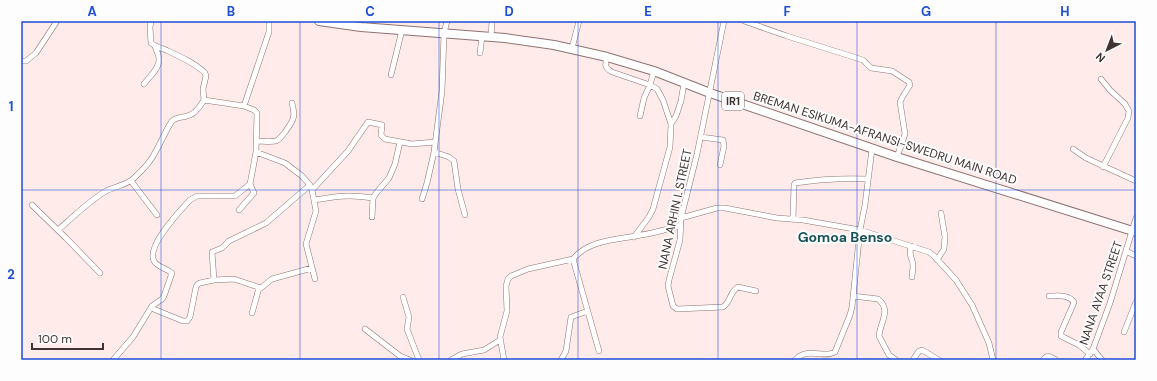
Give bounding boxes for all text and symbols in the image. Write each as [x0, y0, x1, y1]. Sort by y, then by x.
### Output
text: A [87, 3, 97, 20]
text: B [227, 3, 235, 20]
text: C [365, 3, 375, 20]
text: D [504, 3, 514, 20]
text: E [644, 3, 652, 20]
text: F [783, 3, 791, 20]
text: G [921, 3, 931, 20]
text: H [1060, 3, 1070, 20]
north arrow [1087, 30, 1127, 70]
text: N [1093, 50, 1108, 65]
street label: BREMAN ESIKUMA-AFRANSI-SWEDRU MAIN ROAD [751, 88, 1019, 188]
road number: IR1 [722, 92, 744, 110]
text: 1 [9, 98, 13, 115]
street label: NANA ARHIN I. STREET [654, 147, 696, 271]
district label: Gomoa Benso [798, 228, 892, 246]
street label: NANA AYAA STREET [1076, 239, 1126, 347]
text: 2 [7, 266, 15, 283]
scale bar [32, 325, 103, 351]
text: 100 m [38, 331, 72, 347]

